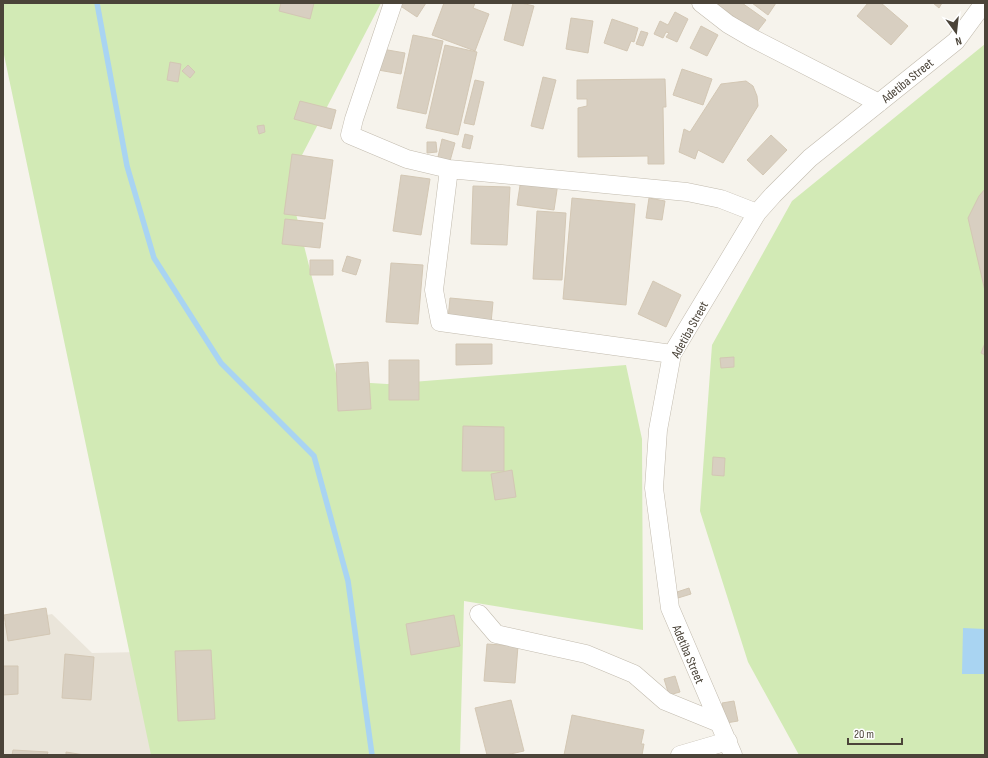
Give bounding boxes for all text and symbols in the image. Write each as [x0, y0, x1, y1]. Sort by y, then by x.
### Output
north arrow [936, 12, 976, 52]
text: N [954, 34, 963, 48]
street label: Adetiba Street [878, 55, 937, 107]
street label: Adetiba Street [667, 298, 712, 361]
street label: Adetiba Street [668, 622, 708, 686]
scale bar [848, 720, 902, 746]
text: 20 m [854, 727, 874, 742]

